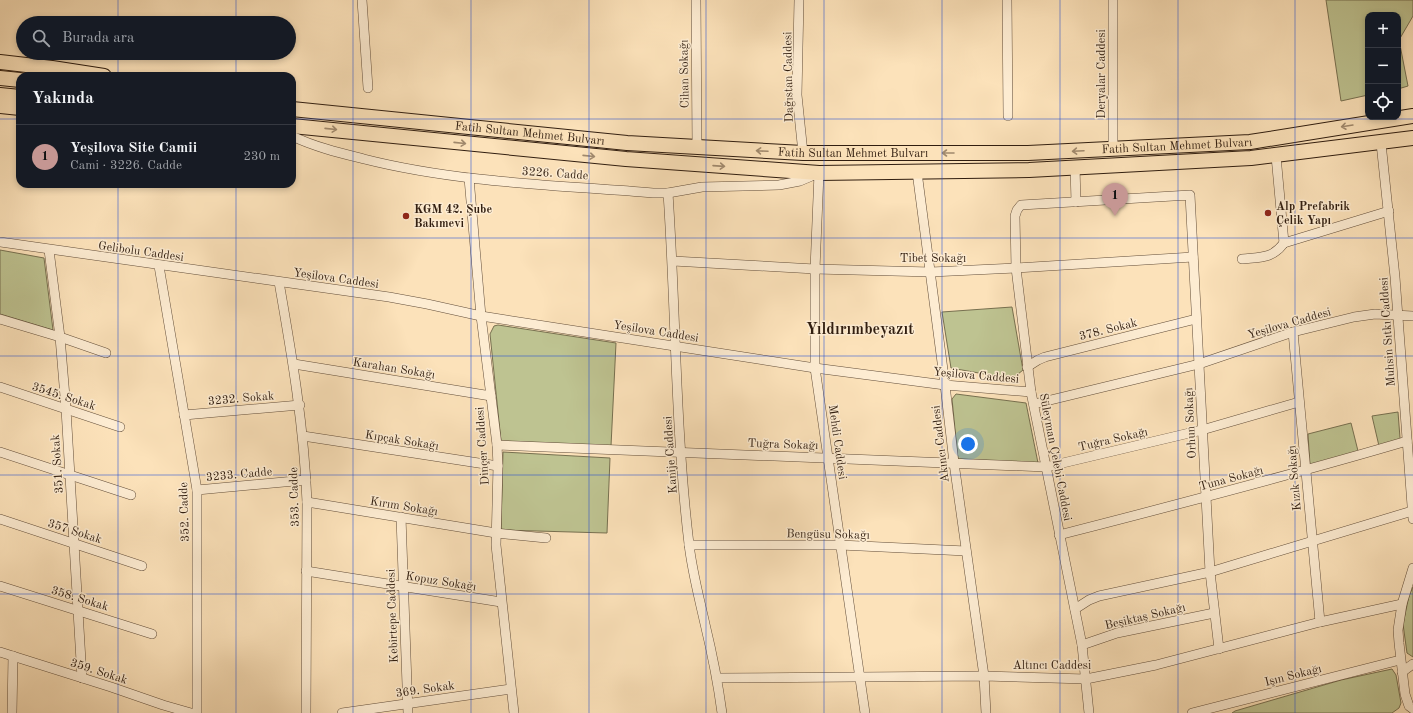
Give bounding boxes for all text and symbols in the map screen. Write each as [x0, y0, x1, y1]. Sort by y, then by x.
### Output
map controls [1365, 12, 1401, 120]
button: + [1365, 12, 1401, 48]
search box [16, 16, 296, 60]
icon: search [30, 27, 52, 49]
street label: Deryalar Caddesi [1096, 29, 1108, 119]
text: Burada ara [62, 31, 134, 46]
street label: Dağıstan Caddesi [782, 32, 796, 122]
street label: Cihan Sokağı [678, 39, 692, 109]
button: − [1365, 48, 1401, 84]
button: locate [1365, 84, 1401, 120]
text: Yakında [32, 90, 94, 107]
street label: Fatih Sultan Mehmet Bulvarı [454, 121, 605, 148]
one-way arrow [1341, 122, 1354, 130]
one-way arrow [324, 126, 337, 133]
street label: Fatih Sultan Mehmet Bulvarı [1101, 137, 1253, 156]
one-way arrow [453, 139, 466, 146]
text: Yeşilova Site Camii [70, 141, 197, 156]
one-way arrow [756, 147, 769, 155]
street label: Fatih Sultan Mehmet Bulvarı [777, 147, 928, 160]
one-way arrow [1072, 147, 1085, 154]
one-way arrow [942, 149, 955, 157]
text: 1 [41, 150, 49, 163]
text: 230 m [243, 150, 280, 163]
one-way arrow [583, 152, 596, 159]
text: Cami · 3226. Cadde [70, 159, 182, 172]
one-way arrow [712, 163, 725, 170]
street label: 3226. Cadde [521, 166, 589, 182]
pin: 1 [1102, 183, 1128, 216]
place label: Alp Prefabrik Çelik Yapı [1276, 201, 1350, 227]
place label: KGM 42. Şube Bakımevi [414, 204, 492, 230]
marker: Alp Prefabrik Çelik Yapı [1263, 208, 1273, 218]
marker: KGM 42. Şube Bakımevi [401, 211, 411, 221]
street label: Gelibolu Caddesi [97, 240, 184, 264]
street label: Tibet Sokağı [900, 253, 966, 265]
street label: Yeşilova Caddesi [292, 267, 379, 291]
street label: Muhsin Sıtkı Caddesi [1378, 277, 1398, 387]
street label: Yeşilova Caddesi [1246, 306, 1332, 342]
street label: 378. Sokak [1078, 317, 1139, 343]
street label: Yeşilova Caddesi [612, 319, 699, 345]
district label: Yıldırımbeyazıt [806, 322, 914, 338]
street label: Karahan Sokağı [352, 357, 436, 381]
street label: Yeşilova Caddesi [932, 366, 1019, 386]
street label: 3545. Sokak [30, 380, 97, 413]
street label: Orhun Sokağı [1183, 387, 1199, 459]
street label: 3232. Sokak [208, 390, 275, 408]
street label: Süleyman Çelebi Caddesi [1037, 392, 1073, 522]
street label: Mehdi Caddesi [826, 404, 848, 480]
street label: Akıncı Caddesi [930, 405, 952, 483]
street label: Dinçer Caddesi [474, 406, 492, 486]
street label: Kanije Caddesi [662, 416, 680, 494]
street label: Tuğra Sokağı [1077, 426, 1149, 454]
street label: Kıpçak Sokağı [364, 429, 440, 453]
street label: 351. Sokak [49, 434, 66, 494]
your location [958, 434, 978, 454]
street label: Tuğra Sokağı [747, 438, 819, 452]
street label: Kızık Sokağı [1286, 445, 1304, 511]
street label: Tuna Sokağı [1198, 465, 1265, 493]
street label: 3233. Cadde [205, 466, 273, 484]
street label: 353. Cadde [287, 466, 302, 527]
street label: 352. Cadde [177, 481, 192, 542]
street label: Kırım Sokağı [369, 496, 439, 518]
street label: 357 Sokak [46, 517, 104, 546]
street label: Bengüsu Sokağı [786, 528, 870, 542]
street label: Kebirtepe Caddesi [385, 569, 401, 663]
street label: Kopuz Sokağı [405, 570, 477, 594]
street label: 358. Sokak [50, 584, 110, 613]
street label: Beşiktaş Sokağı [1104, 602, 1187, 632]
street label: 359. Sokak [69, 656, 129, 687]
street label: Altıncı Caddesi [1013, 660, 1091, 672]
street label: Işın Sokağı [1264, 663, 1323, 689]
street label: 369. Sokak [395, 680, 455, 700]

